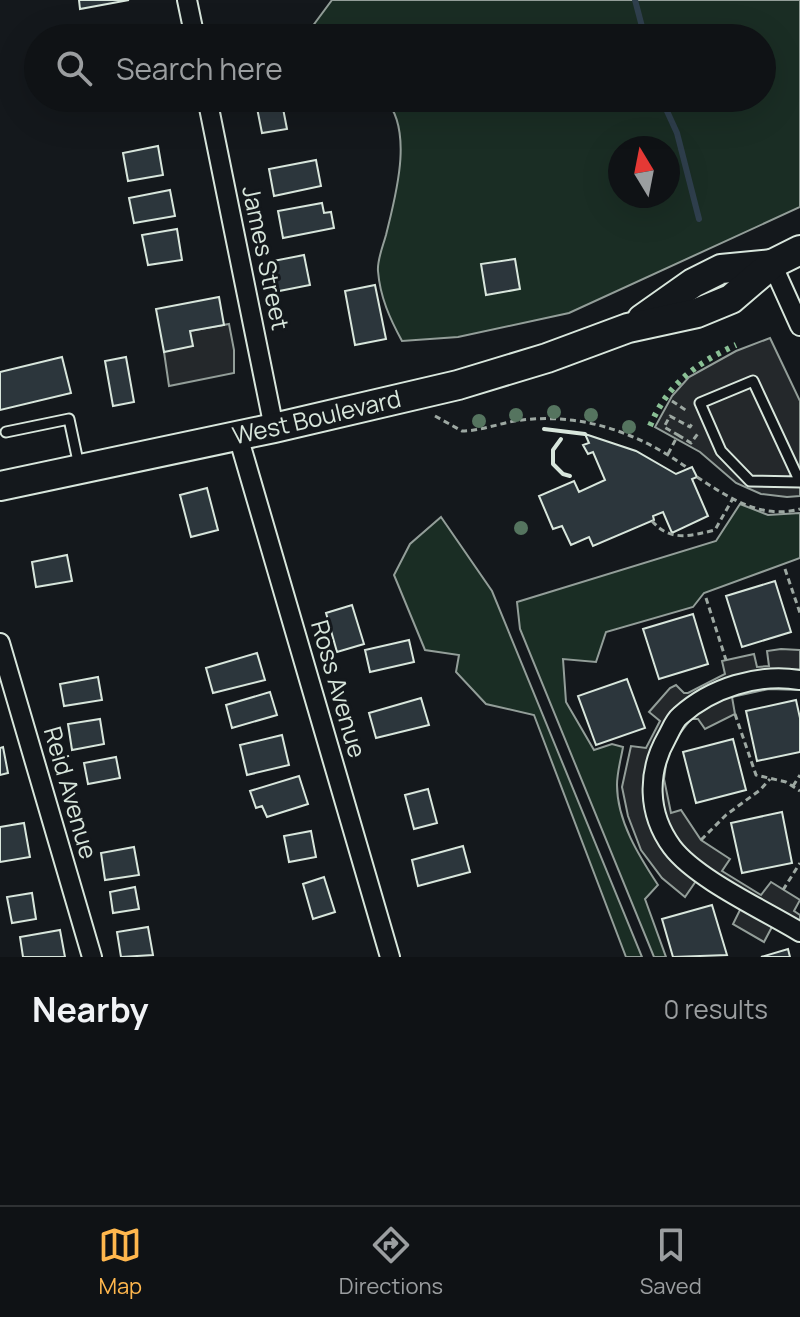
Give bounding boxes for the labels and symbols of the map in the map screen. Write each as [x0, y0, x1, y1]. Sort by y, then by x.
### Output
north arrow [608, 136, 680, 208]
street label: James Street [235, 183, 298, 333]
street label: West Boulevard [229, 381, 404, 451]
street label: Ross Avenue [304, 616, 375, 761]
street label: Reid Avenue [37, 723, 106, 862]

